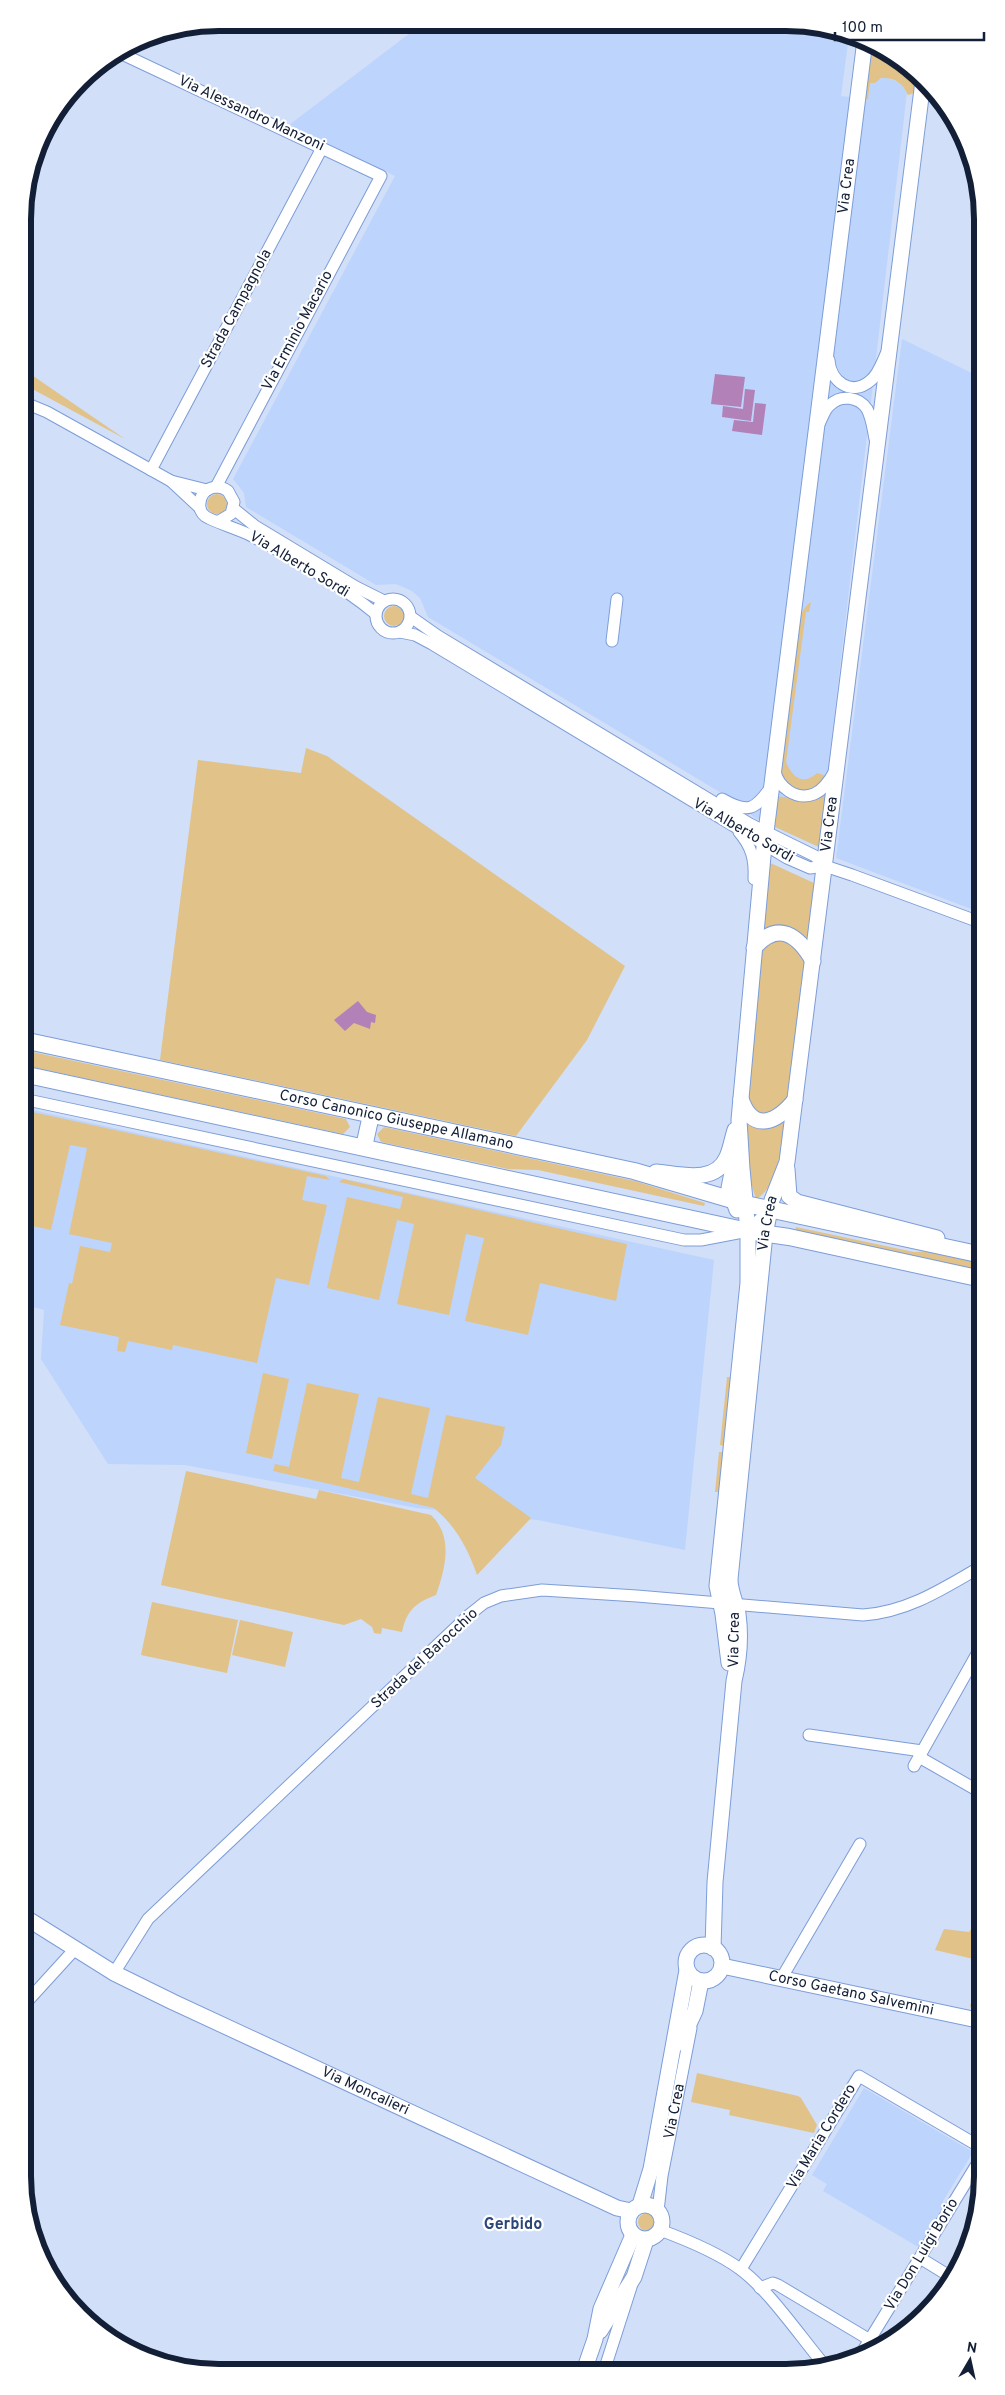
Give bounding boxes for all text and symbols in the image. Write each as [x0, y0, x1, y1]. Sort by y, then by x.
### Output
scale bar [835, 10, 984, 42]
text: 100 m [842, 19, 883, 38]
street label: Via Alessandro Manzoni [175, 72, 327, 156]
street label: Via Crea [834, 157, 860, 215]
street label: Strada Campagnola [198, 246, 276, 372]
street label: Via Erminio Macario [258, 268, 338, 394]
street label: Via Alberto Sordi [245, 528, 353, 602]
street label: Via Alberto Sordi [689, 794, 797, 868]
street label: Via Crea [817, 795, 842, 853]
street label: Corso Canonico Giuseppe Allamano [278, 1086, 515, 1154]
street label: Via Crea [754, 1193, 782, 1252]
street label: Strada del Barocchio [368, 1605, 482, 1713]
street label: Via Crea [725, 1612, 745, 1668]
street label: Corso Gaetano Salvemini [767, 1967, 936, 2020]
street label: Via Moncalieri [318, 2063, 412, 2120]
street label: Via Maria Cordero [783, 2081, 861, 2193]
street label: Via Crea [660, 2082, 689, 2141]
street label: Via Don Luigi Borio [881, 2195, 963, 2315]
district label: Gerbido [484, 2215, 542, 2235]
north arrow [945, 2335, 995, 2385]
text: N [965, 2339, 978, 2358]

